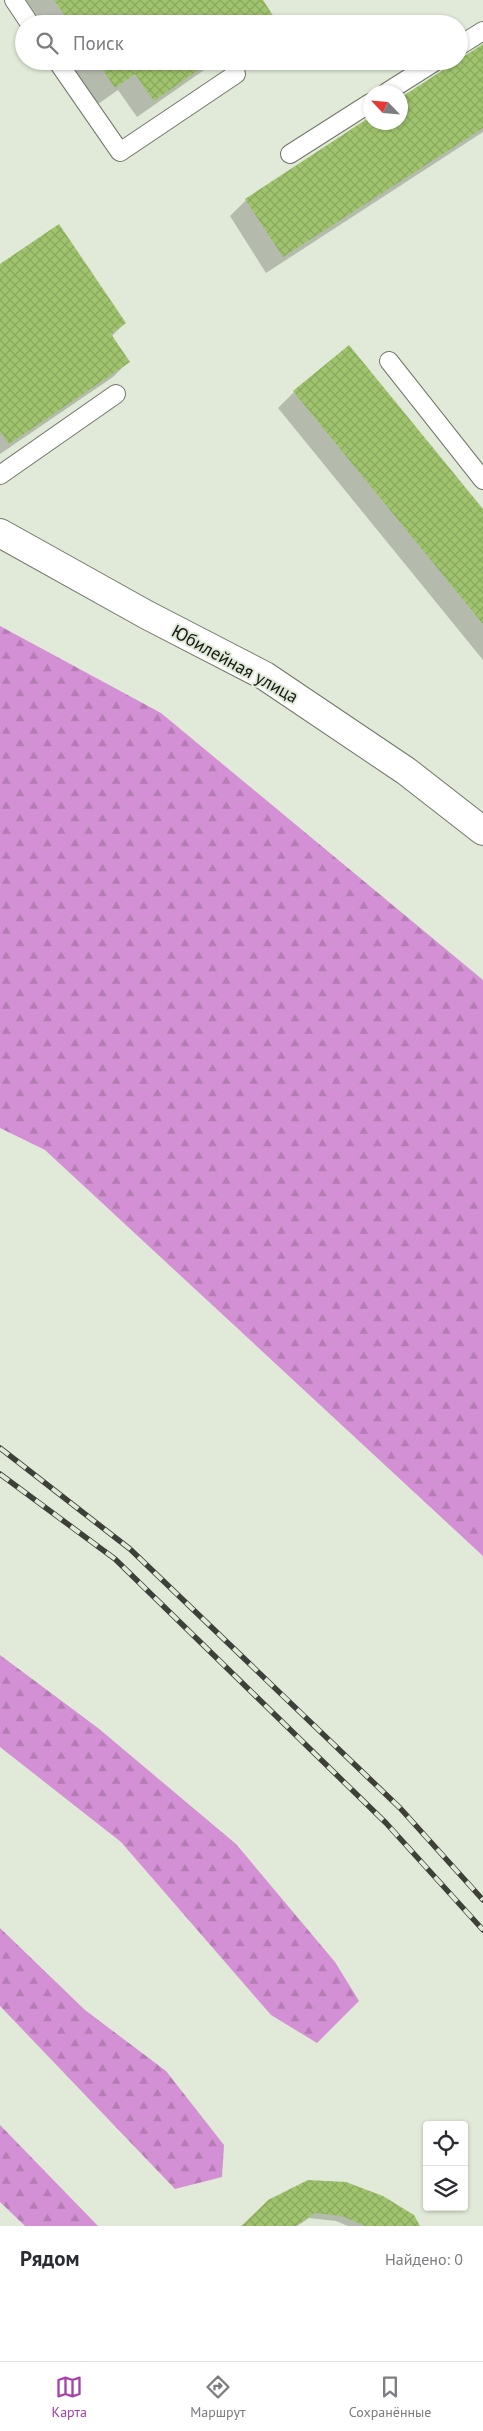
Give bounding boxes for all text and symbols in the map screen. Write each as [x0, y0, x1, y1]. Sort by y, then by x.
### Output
search box [15, 15, 468, 70]
icon: search [33, 29, 61, 57]
text: Поиск [73, 31, 124, 55]
north arrow [363, 85, 408, 130]
street label: Юбилейная улица [168, 619, 303, 708]
map controls [423, 2121, 468, 2211]
button: locate [423, 2121, 468, 2166]
button: layers [423, 2166, 468, 2211]
text: Рядом [20, 2245, 79, 2272]
text: Найдено: 0 [385, 2249, 463, 2269]
tab: Карта [52, 2373, 87, 2421]
tab: Маршрут [190, 2373, 246, 2421]
tab: Сохранённые [349, 2373, 431, 2421]

